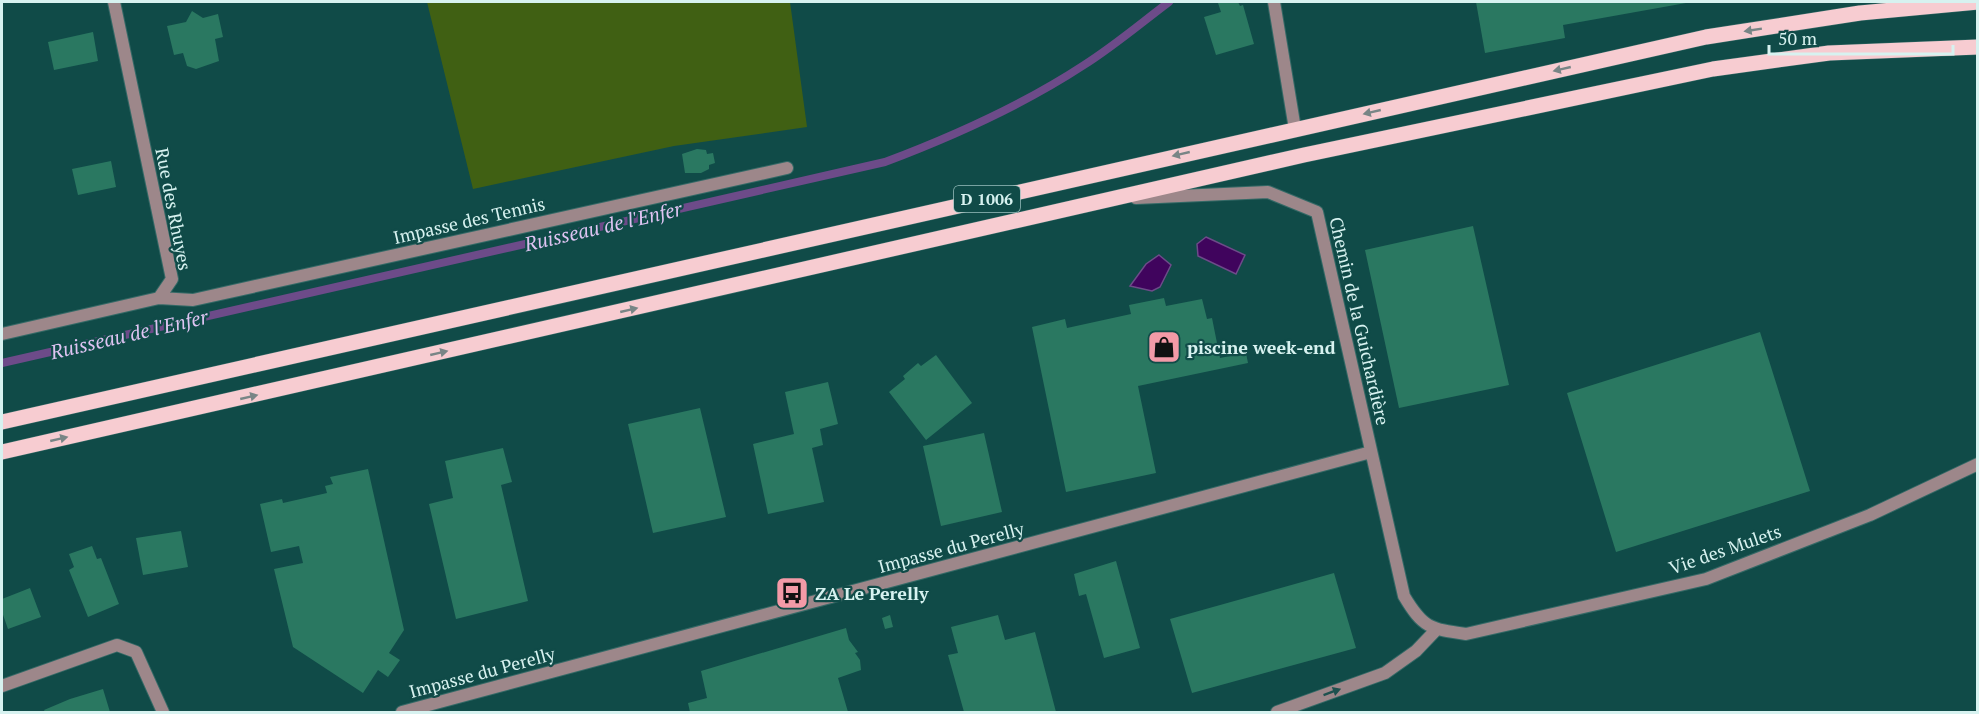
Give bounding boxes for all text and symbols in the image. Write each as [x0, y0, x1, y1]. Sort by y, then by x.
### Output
scale bar [1769, 18, 1954, 56]
one-way arrow [1743, 25, 1762, 34]
text: 50 m [1778, 26, 1818, 50]
one-way arrow [1553, 65, 1571, 75]
one-way arrow [1362, 107, 1381, 117]
street label: Rue des Rhuyes [150, 146, 198, 272]
one-way arrow [1172, 150, 1191, 160]
road number: D 1006 [954, 186, 1020, 212]
street label: Impasse des Tennis [391, 191, 547, 249]
water label: Ruisseau de l'Enfer [521, 194, 686, 257]
street label: Chemin de la Guichardière [1324, 215, 1396, 427]
water label: Ruisseau de l'Enfer [47, 302, 212, 365]
one-way arrow [620, 304, 638, 314]
shop icon: piscine week-end [1146, 329, 1182, 365]
place label: piscine week-end [1187, 335, 1336, 359]
one-way arrow [430, 348, 448, 358]
one-way arrow [240, 391, 258, 401]
one-way arrow [49, 434, 68, 443]
street label: Impasse du Perelly [875, 516, 1027, 578]
street label: Vie des Mulets [1666, 519, 1784, 579]
bus stop icon: ZA Le Perelly [774, 575, 810, 611]
place label: ZA Le Perelly [815, 581, 929, 605]
street label: Impasse du Perelly [406, 641, 558, 703]
one-way arrow [1323, 687, 1341, 697]

